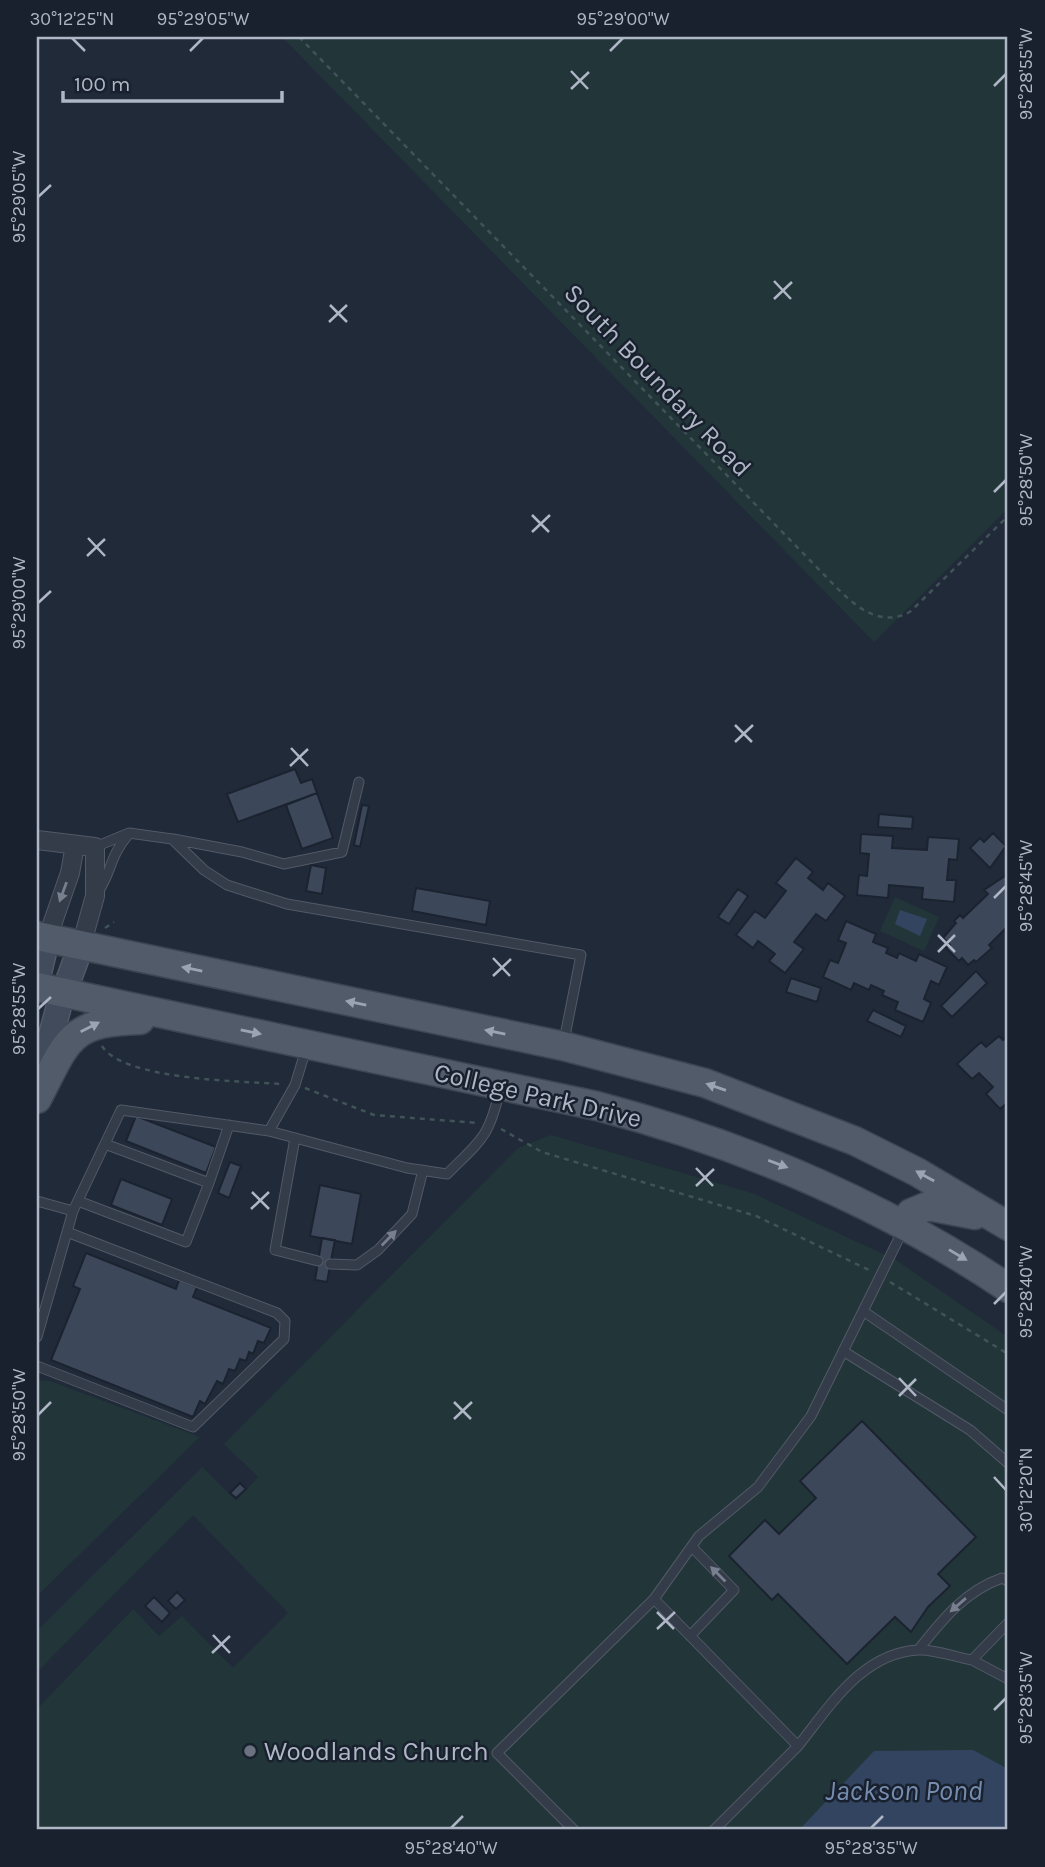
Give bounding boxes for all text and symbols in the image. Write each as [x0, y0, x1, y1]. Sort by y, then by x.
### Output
text: 30°12'25"N [30, 8, 114, 30]
text: 95°29'05"W [157, 8, 249, 30]
text: 95°29'00"W [577, 8, 669, 30]
text: 95°28'55"W [1015, 28, 1037, 120]
scale bar [63, 60, 282, 104]
text: 100 m [74, 72, 131, 96]
text: 95°29'05"W [8, 151, 30, 243]
street label: South Boundary Road [557, 277, 758, 483]
text: 95°28'50"W [1015, 433, 1037, 527]
text: 95°29'00"W [8, 557, 30, 649]
text: 95°28'45"W [1015, 840, 1037, 932]
one-way arrow [57, 882, 68, 903]
text: 95°28'55"W [8, 963, 30, 1055]
one-way arrow [181, 963, 203, 974]
one-way arrow [345, 998, 367, 1009]
one-way arrow [81, 1021, 101, 1033]
one-way arrow [240, 1027, 262, 1038]
one-way arrow [484, 1027, 506, 1038]
street label: College Park Drive [431, 1057, 645, 1134]
one-way arrow [705, 1081, 726, 1092]
one-way arrow [768, 1158, 789, 1169]
one-way arrow [915, 1170, 934, 1182]
one-way arrow [380, 1230, 397, 1247]
text: 95°28'40"W [1015, 1246, 1037, 1338]
one-way arrow [948, 1248, 967, 1261]
text: 95°28'50"W [8, 1368, 30, 1462]
text: 30°12'20"N [1015, 1447, 1037, 1533]
one-way arrow [710, 1565, 727, 1582]
one-way arrow [949, 1597, 967, 1613]
text: 95°28'35"W [1015, 1651, 1037, 1745]
place label: Woodlands Church [264, 1736, 489, 1767]
marker: Woodlands Church [242, 1743, 258, 1759]
water label: Jackson Pond [825, 1774, 983, 1807]
text: 95°28'40"W [405, 1837, 497, 1859]
text: 95°28'35"W [824, 1837, 918, 1859]

